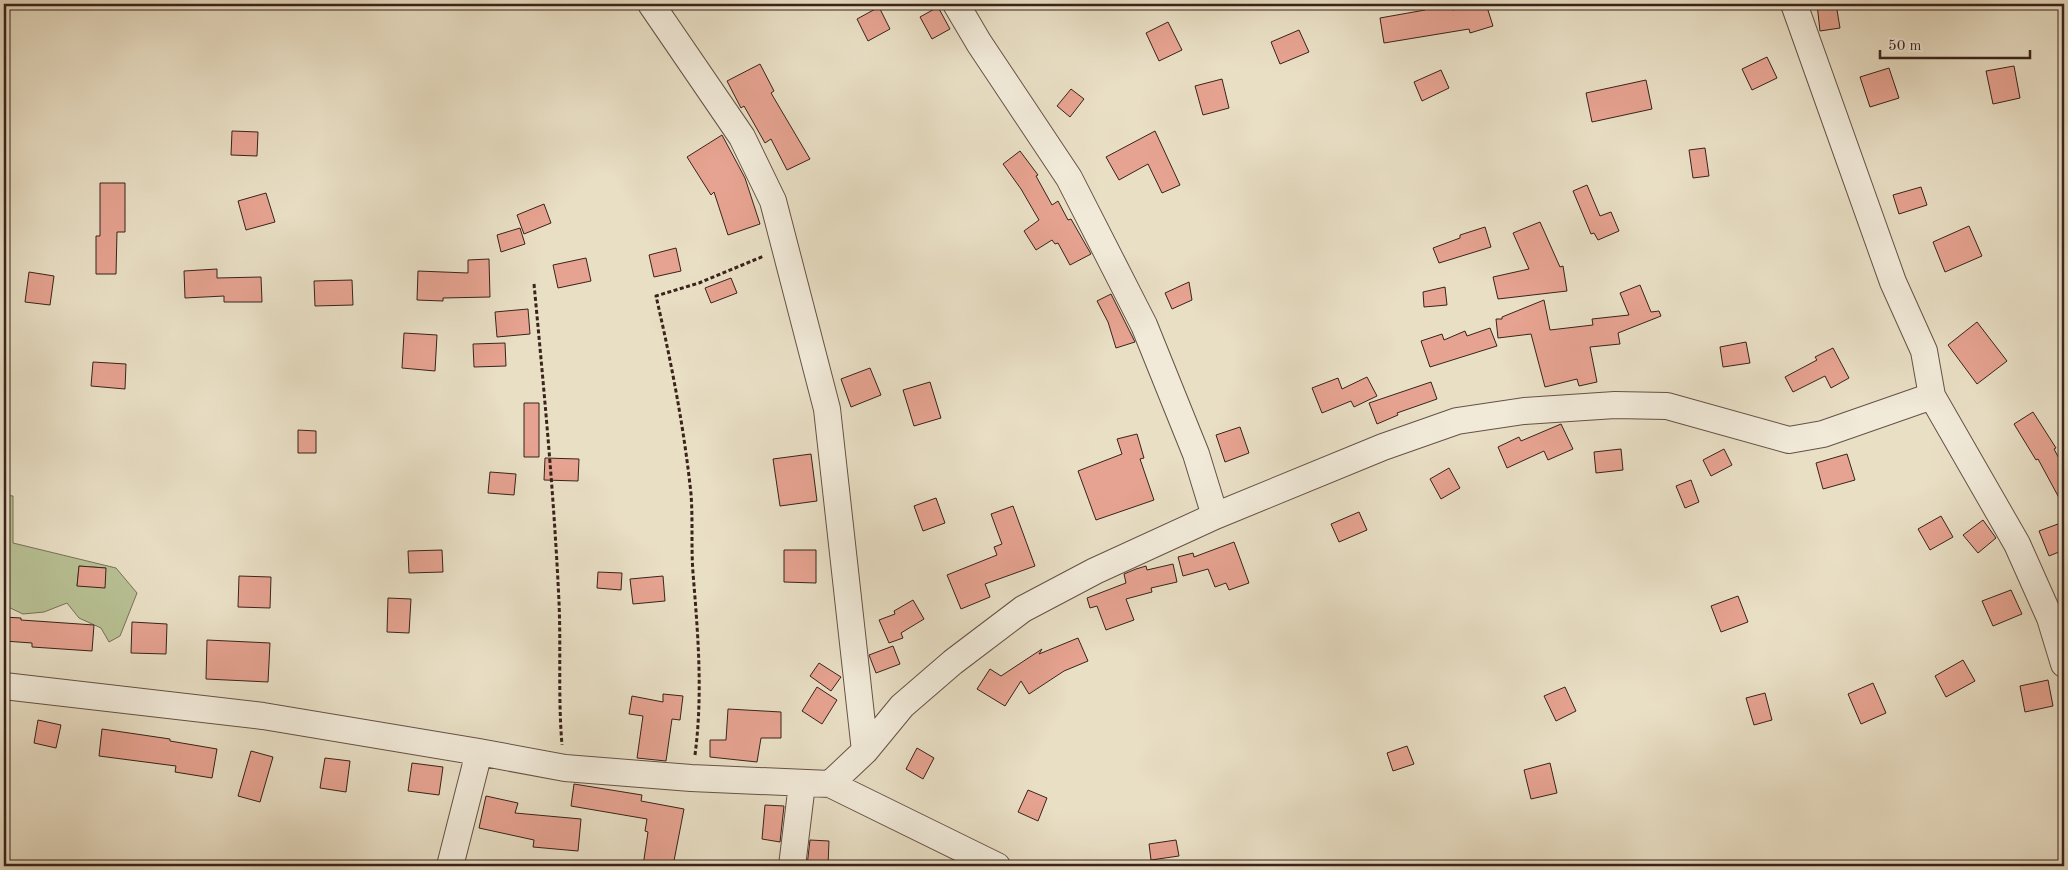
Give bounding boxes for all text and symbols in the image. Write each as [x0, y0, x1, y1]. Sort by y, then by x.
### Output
scale bar [1880, 28, 2030, 60]
text: 50 m [1888, 39, 1922, 54]

